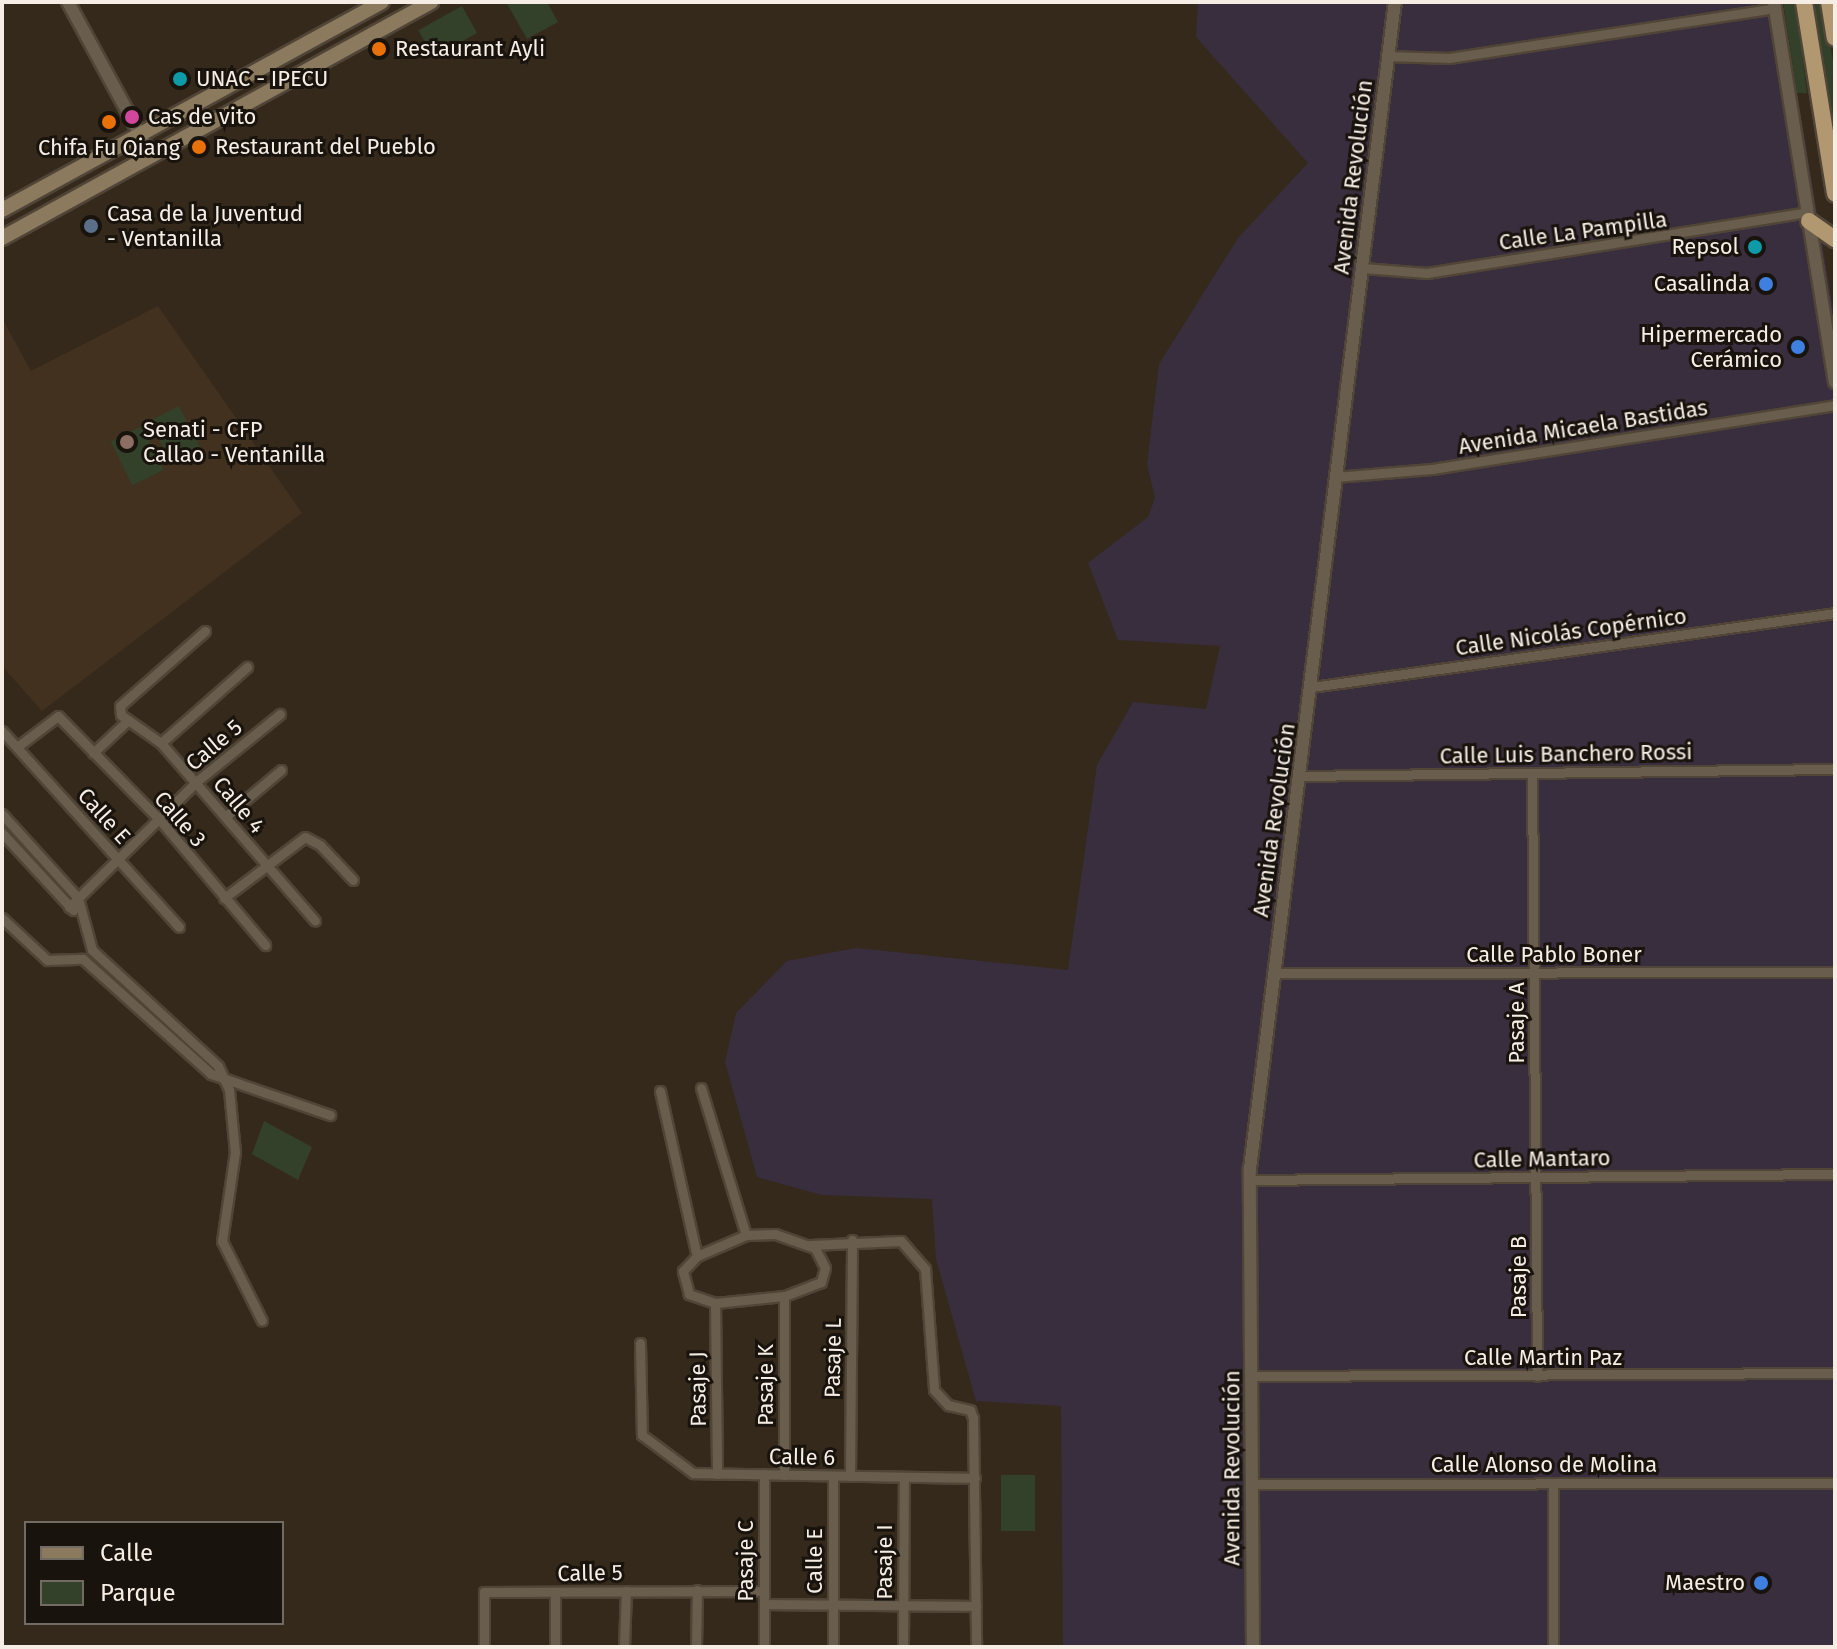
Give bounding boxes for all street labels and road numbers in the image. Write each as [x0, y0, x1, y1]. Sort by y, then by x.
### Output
street label: Avenida Revolución [1328, 78, 1378, 276]
street label: Calle La Pampilla [1497, 206, 1669, 256]
street label: Avenida Micaela Bastidas [1457, 394, 1709, 460]
street label: Calle Nicolás Copérnico [1454, 603, 1688, 661]
street label: Calle 5 [180, 714, 248, 776]
street label: Avenida Revolución [1247, 721, 1301, 919]
street label: Calle Luis Banchero Rossi [1439, 739, 1693, 769]
street label: Calle 4 [208, 771, 270, 839]
street label: Calle E [72, 783, 136, 849]
street label: Calle 3 [149, 786, 211, 852]
street label: Calle Pablo Boner [1466, 942, 1642, 968]
street label: Pasaje A [1504, 982, 1530, 1064]
street label: Calle Mantaro [1473, 1145, 1611, 1173]
street label: Pasaje B [1506, 1236, 1532, 1318]
street label: Pasaje L [819, 1318, 847, 1398]
street label: Pasaje K [753, 1344, 779, 1426]
street label: Calle Martin Paz [1464, 1345, 1622, 1371]
street label: Pasaje J [684, 1351, 712, 1427]
street label: Avenida Revolución [1219, 1370, 1245, 1566]
street label: Calle 6 [769, 1443, 835, 1471]
street label: Calle Alonso de Molina [1431, 1452, 1657, 1478]
street label: Pasaje C [733, 1520, 759, 1602]
street label: Pasaje I [872, 1524, 898, 1600]
street label: Calle E [802, 1528, 828, 1594]
street label: Calle 5 [557, 1559, 623, 1587]

